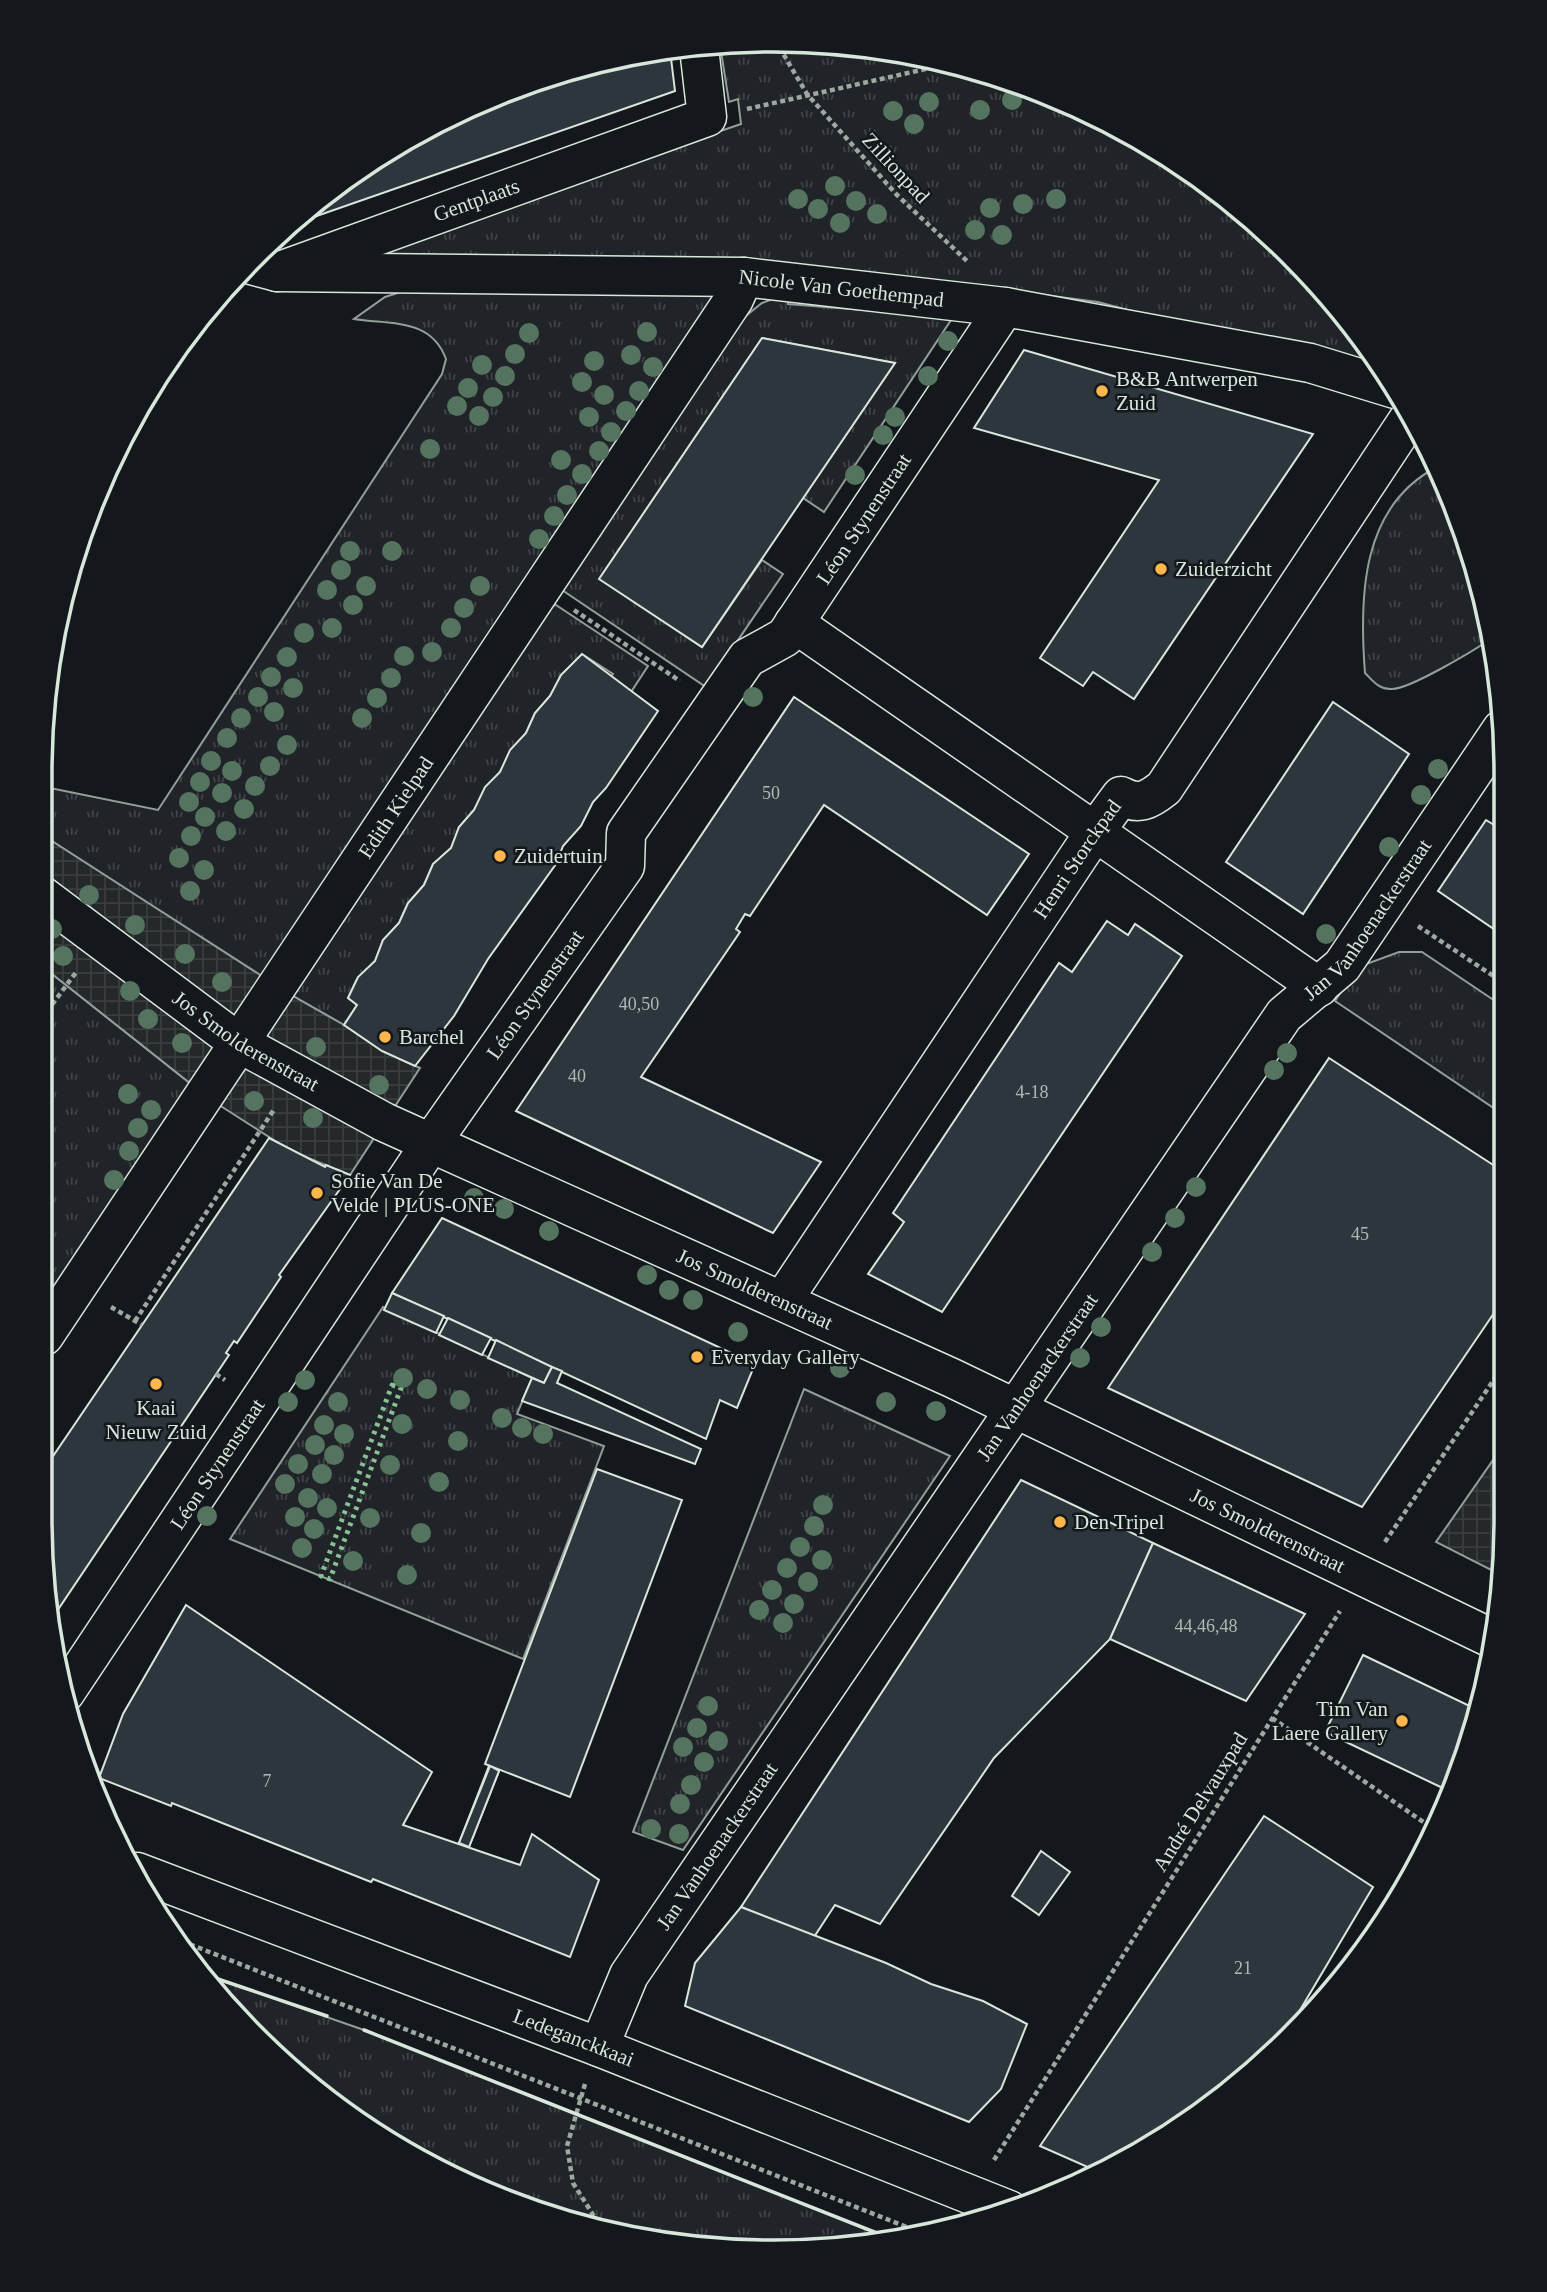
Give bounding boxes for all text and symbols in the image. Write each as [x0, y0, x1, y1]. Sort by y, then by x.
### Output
street label: Zillionpad [857, 128, 935, 209]
street label: Gentplaats [430, 174, 523, 227]
street label: Nicole Van Goethempad [738, 264, 946, 312]
place label: B&B Antwerpen Zuid [1116, 367, 1258, 415]
marker: B&B Antwerpen Zuid [1094, 383, 1110, 399]
street label: Léon Stynenstraat [812, 449, 916, 589]
place label: Zuiderzicht [1175, 557, 1272, 581]
marker: Zuiderzicht [1153, 561, 1169, 577]
street label: Edith Kielpad [353, 751, 439, 863]
house number: 50 [762, 783, 780, 803]
street label: Henri Storckpad [1028, 795, 1126, 923]
street label: Jan Vanhoenackerstraat [1299, 834, 1436, 1005]
place label: Zuidertuin [514, 844, 603, 868]
marker: Zuidertuin [492, 848, 508, 864]
street label: Léon Stynenstraat [482, 925, 589, 1064]
street label: Jos Smolderenstraat [168, 986, 323, 1096]
house number: 40,50 [619, 994, 659, 1014]
place label: Barchel [399, 1025, 464, 1049]
marker: Barchel [377, 1029, 393, 1045]
house number: 40 [568, 1066, 586, 1086]
house number: 4-18 [1016, 1082, 1049, 1102]
place label: Sofie Van De Velde | PLUS-ONE [331, 1169, 495, 1217]
marker: Sofie Van De Velde | PLUS-ONE [309, 1185, 325, 1201]
house number: 45 [1351, 1224, 1369, 1244]
street label: Jos Smolderenstraat [673, 1244, 837, 1335]
street label: Jan Vanhoenackerstraat [972, 1289, 1103, 1465]
place label: Everyday Gallery [711, 1345, 860, 1369]
marker: Everyday Gallery [689, 1349, 705, 1365]
marker: Kaai Nieuw Zuid [148, 1376, 164, 1392]
street label: Léon Stynenstraat [165, 1394, 270, 1534]
place label: Kaai Nieuw Zuid [106, 1396, 207, 1444]
street label: Jos Smolderenstraat [1187, 1483, 1349, 1578]
place label: Den Tripel [1074, 1510, 1165, 1534]
marker: Den Tripel [1052, 1514, 1068, 1530]
house number: 44,46,48 [1175, 1616, 1238, 1636]
place label: Tim Van Laere Gallery [1272, 1697, 1388, 1745]
marker: Tim Van Laere Gallery [1394, 1713, 1410, 1729]
street label: André Delvauxpad [1148, 1728, 1253, 1876]
street label: Jan Vanhoenackerstraat [651, 1758, 783, 1934]
house number: 7 [263, 1771, 272, 1791]
house number: 21 [1234, 1958, 1252, 1978]
street label: Ledeganckkaai [510, 2004, 638, 2072]

